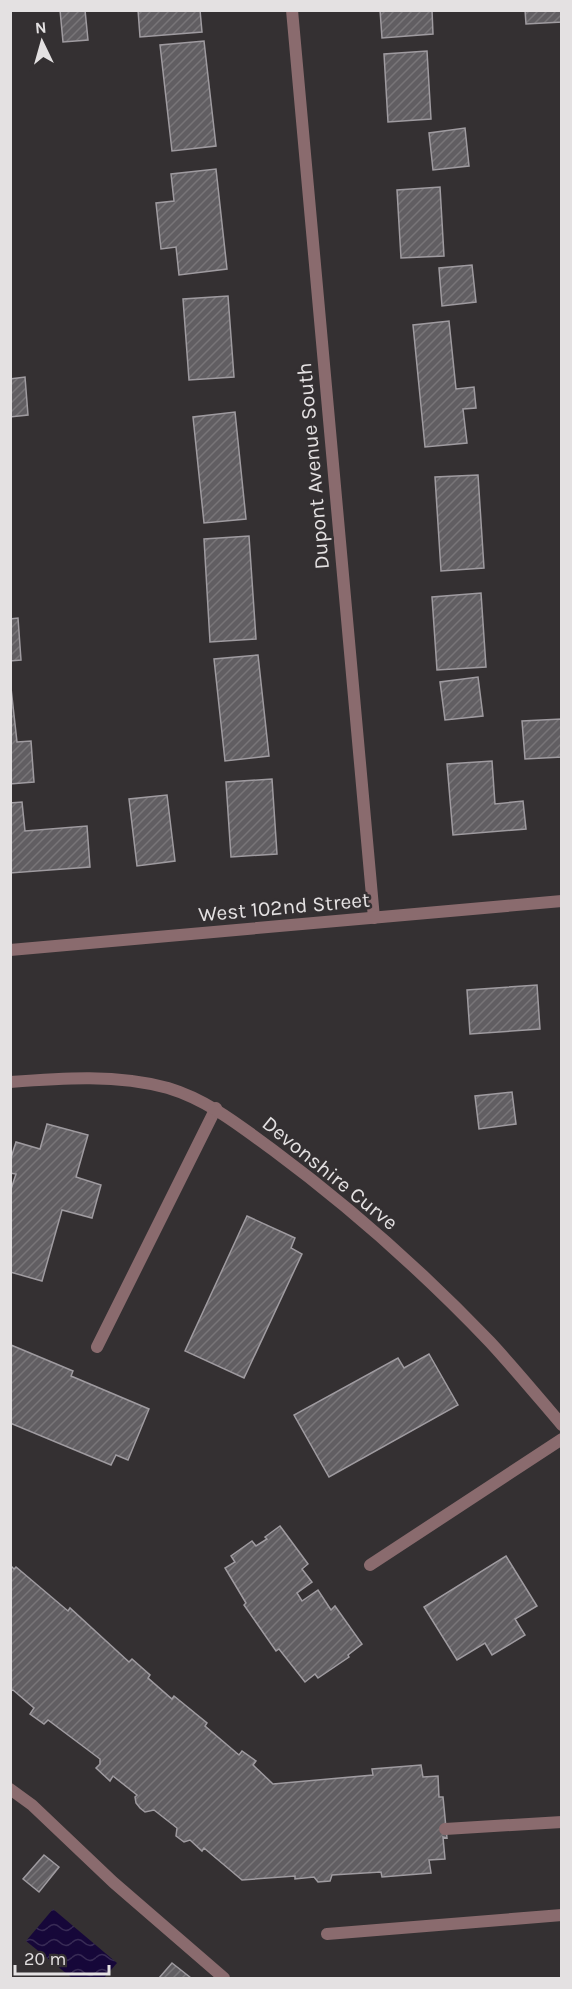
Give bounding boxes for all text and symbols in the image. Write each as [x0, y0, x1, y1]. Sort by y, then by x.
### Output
north arrow [12, 12, 72, 72]
text: N [34, 18, 47, 38]
street label: Dupont Avenue South [292, 362, 334, 570]
street label: West 102nd Street [197, 888, 371, 926]
street label: Devonshire Curve [257, 1111, 403, 1235]
scale bar [15, 1938, 110, 1976]
text: 20 m [24, 1948, 66, 1970]

